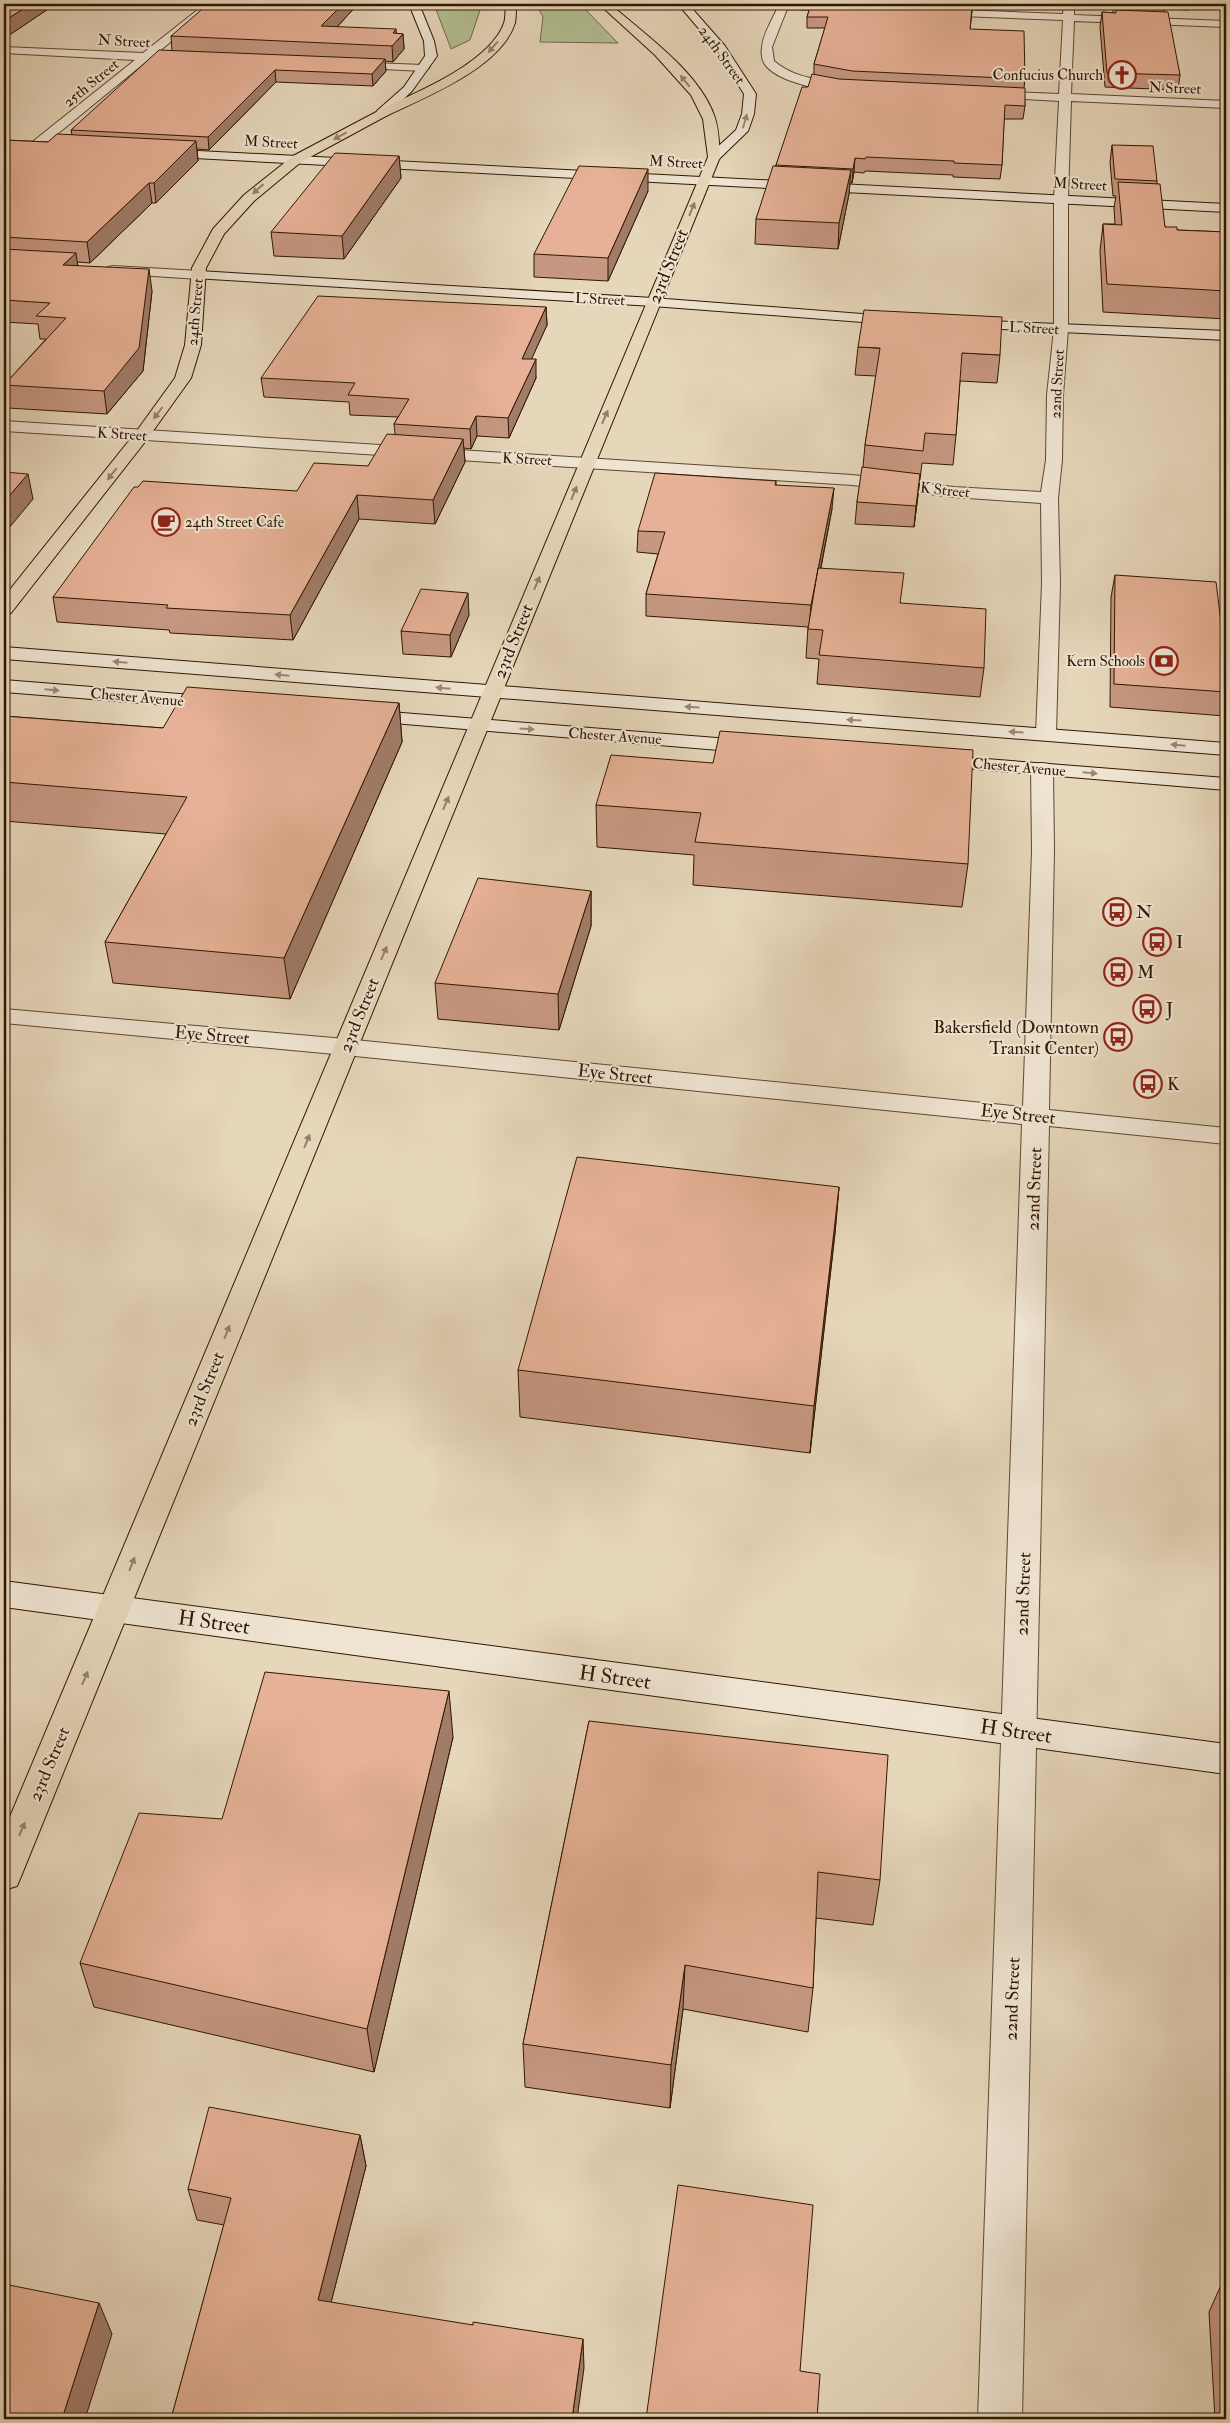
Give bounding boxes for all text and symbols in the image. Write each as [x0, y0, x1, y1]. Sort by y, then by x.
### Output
street label: 24th Street [694, 22, 749, 88]
street label: N Street [97, 31, 151, 52]
one-way arrow [487, 40, 499, 52]
street label: 25th Street [60, 55, 123, 112]
church icon: Confucius Church [1107, 60, 1137, 90]
place label: Confucius Church [992, 66, 1103, 85]
one-way arrow [679, 75, 690, 88]
street label: N Street [1148, 78, 1202, 99]
one-way arrow [742, 114, 750, 129]
street label: M Street [244, 132, 298, 153]
one-way arrow [333, 132, 346, 141]
street label: M Street [649, 152, 703, 173]
street label: M Street [1053, 174, 1107, 195]
one-way arrow [253, 183, 265, 195]
one-way arrow [688, 201, 696, 216]
street label: 23rd Street [643, 225, 694, 307]
street label: 24th Street [183, 277, 208, 347]
street label: L Street [574, 289, 626, 310]
street label: L Street [1008, 318, 1060, 339]
street label: 22nd Street [1046, 349, 1069, 419]
one-way arrow [153, 406, 163, 420]
one-way arrow [602, 410, 610, 425]
street label: K Street [96, 423, 148, 446]
street label: K Street [502, 449, 552, 470]
one-way arrow [106, 467, 117, 480]
street label: K Street [919, 478, 971, 503]
one-way arrow [571, 486, 579, 500]
cafe icon: 24th Street Cafe [151, 507, 181, 537]
place label: 24th Street Cafe [185, 513, 284, 532]
one-way arrow [534, 576, 542, 590]
street label: 23rd Street [488, 600, 539, 682]
bank icon: Kern Schools [1149, 646, 1179, 676]
place label: Kern Schools [1066, 652, 1145, 671]
one-way arrow [111, 658, 127, 666]
one-way arrow [273, 671, 289, 679]
street label: Chester Avenue [90, 684, 184, 711]
one-way arrow [435, 684, 451, 692]
one-way arrow [45, 686, 61, 694]
one-way arrow [683, 703, 699, 711]
one-way arrow [845, 715, 861, 723]
street label: Chester Avenue [568, 724, 662, 749]
one-way arrow [520, 725, 536, 733]
one-way arrow [1007, 727, 1023, 735]
one-way arrow [1169, 741, 1185, 749]
street label: Chester Avenue [972, 754, 1066, 781]
one-way arrow [1083, 769, 1099, 777]
one-way arrow [443, 796, 451, 810]
bus stop icon: N [1102, 897, 1132, 927]
place label: N [1136, 901, 1152, 924]
bus stop icon: I [1142, 927, 1172, 957]
place label: I [1176, 931, 1183, 954]
one-way arrow [380, 945, 388, 960]
bus stop icon: M [1103, 957, 1133, 987]
place label: M [1137, 961, 1154, 984]
street label: 23rd Street [334, 974, 385, 1056]
bus stop icon: J [1132, 994, 1162, 1024]
place label: J [1165, 998, 1173, 1021]
place label: Bakersfield (Downtown Transit Center) [933, 1016, 1099, 1060]
street label: Eye Street [173, 1021, 251, 1050]
bus stop icon: Bakersfield (Downtown Transit Center) [1103, 1022, 1133, 1052]
street label: Eye Street [576, 1059, 654, 1090]
bus stop icon: K [1133, 1069, 1163, 1099]
place label: K [1167, 1073, 1180, 1096]
street label: Eye Street [979, 1099, 1057, 1130]
one-way arrow [303, 1134, 311, 1148]
street label: 22nd Street [1022, 1147, 1047, 1231]
one-way arrow [224, 1325, 232, 1339]
street label: 23rd Street [179, 1348, 230, 1430]
street label: 22nd Street [1011, 1552, 1036, 1636]
one-way arrow [128, 1556, 136, 1571]
street label: H Street [176, 1604, 252, 1641]
street label: H Street [577, 1659, 653, 1696]
one-way arrow [81, 1671, 89, 1685]
street label: H Street [978, 1713, 1054, 1750]
street label: 23rd Street [24, 1723, 75, 1805]
one-way arrow [19, 1821, 27, 1836]
street label: 22nd Street [1000, 1957, 1025, 2041]

